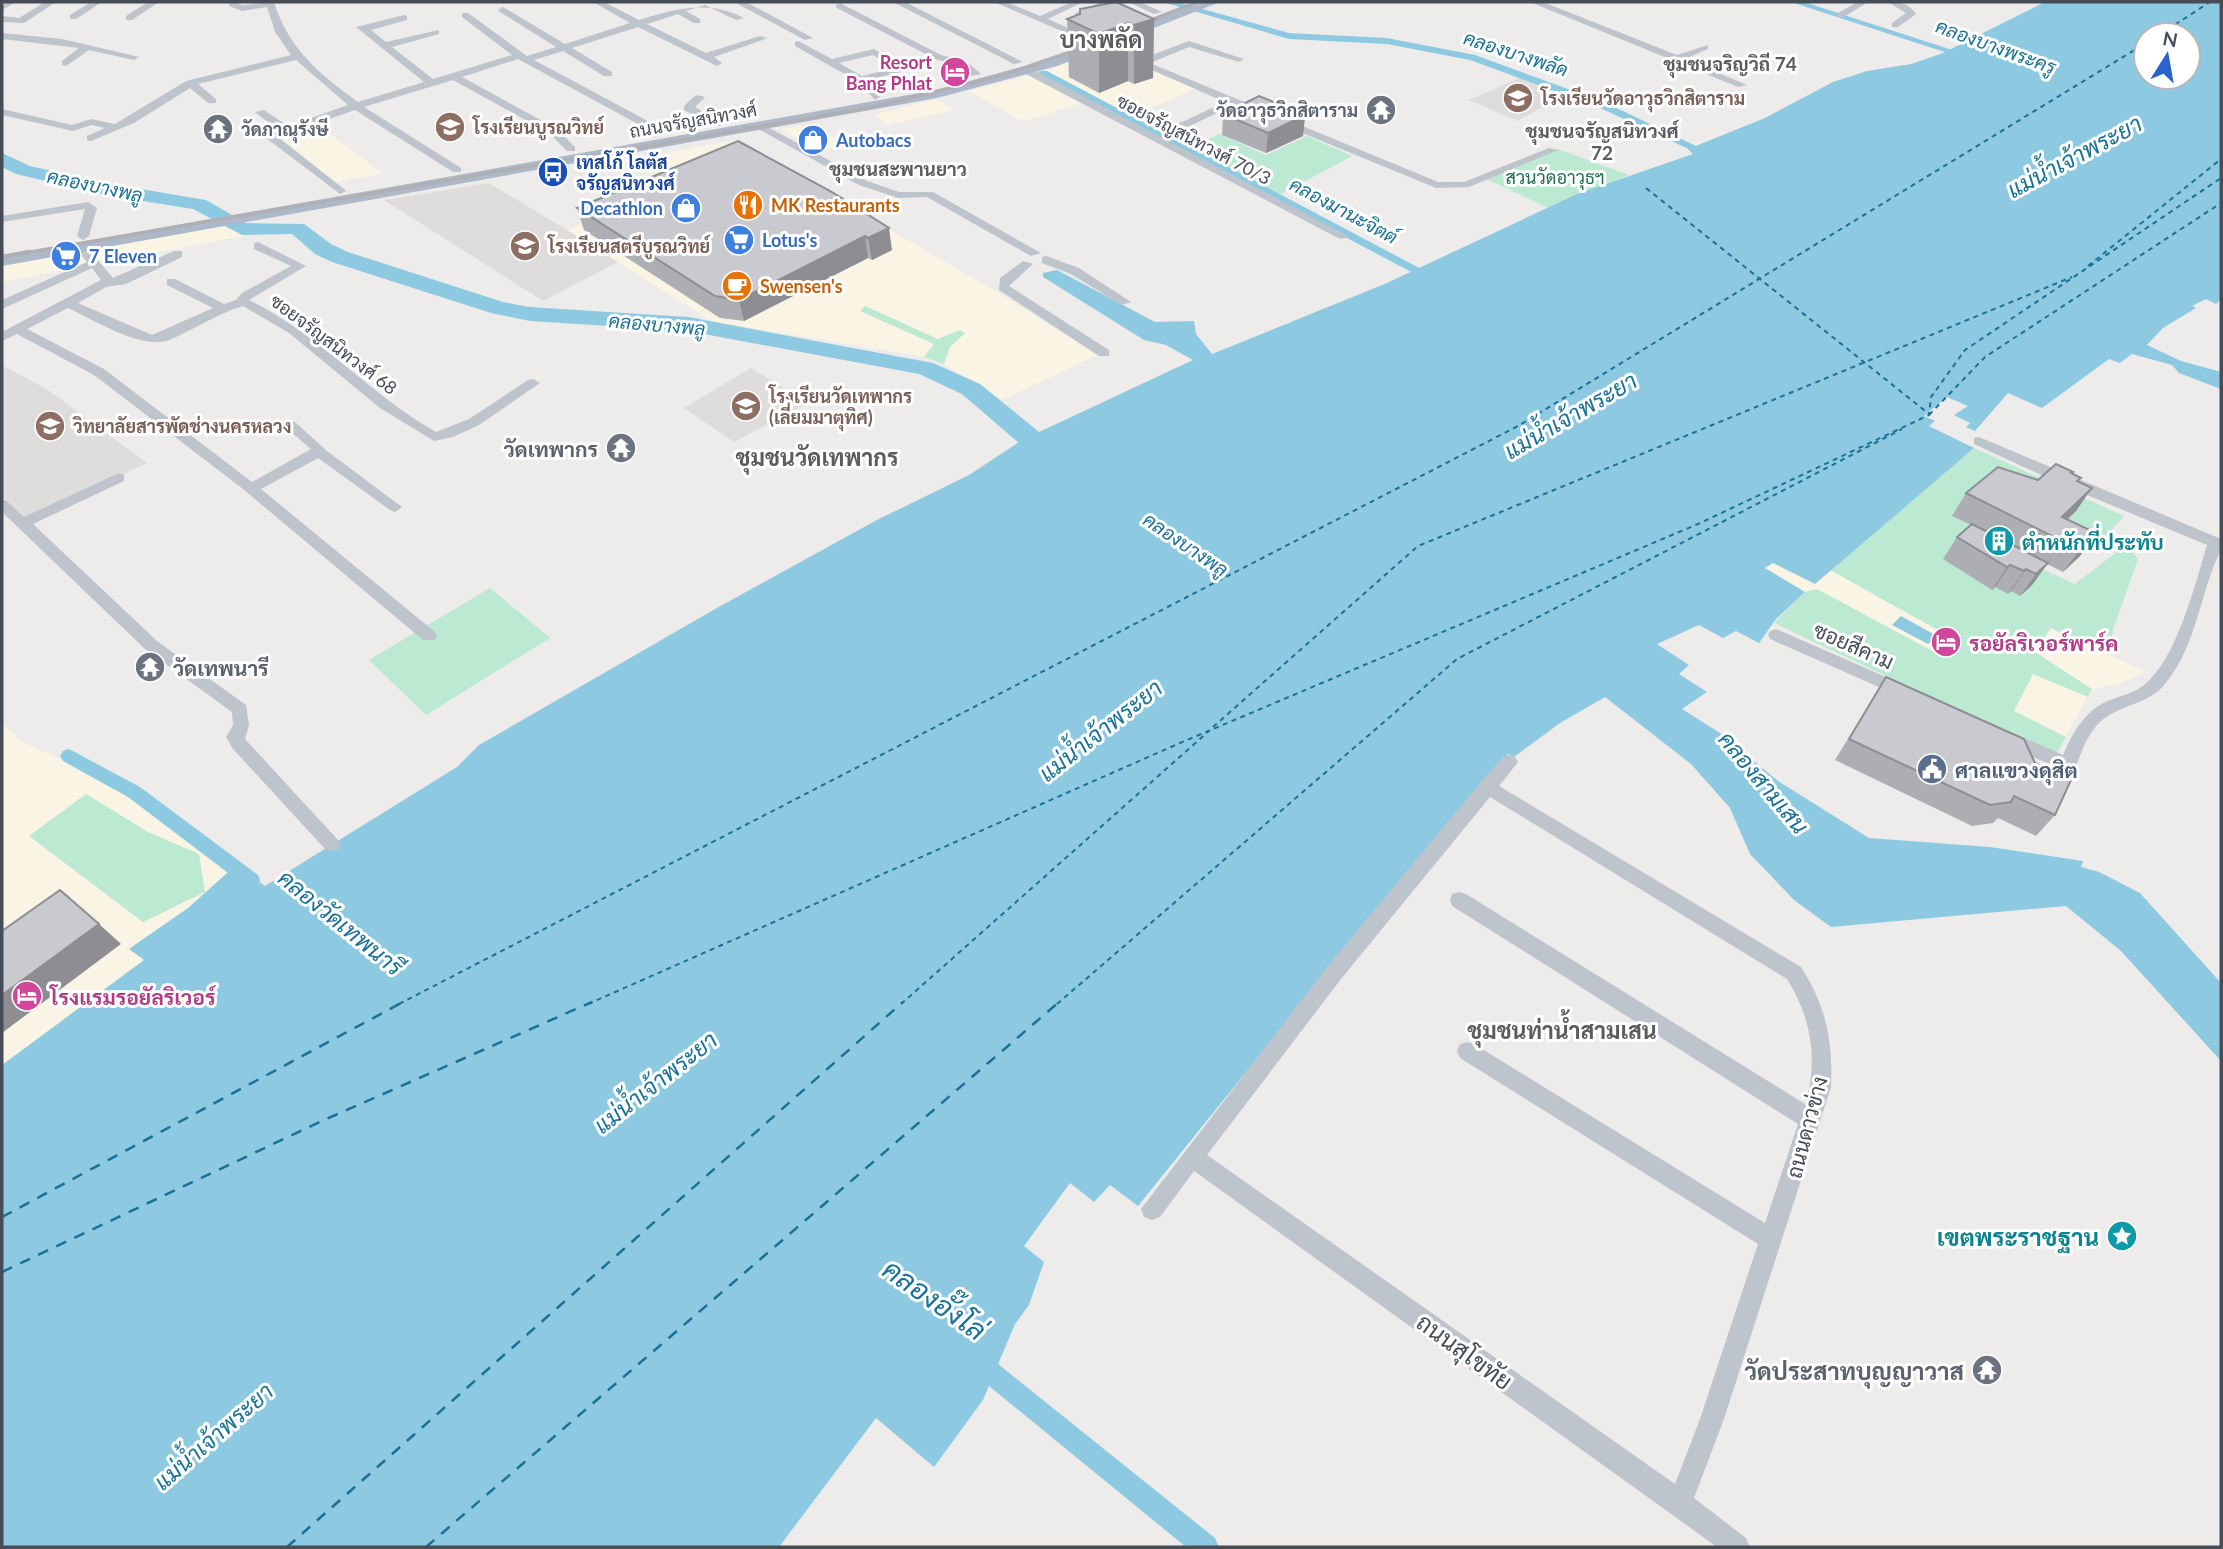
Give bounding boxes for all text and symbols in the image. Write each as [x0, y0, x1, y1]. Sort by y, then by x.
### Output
water label: คลองบางพระครู [1932, 14, 2060, 81]
north arrow [2132, 21, 2202, 91]
district label: บางพลัด [1060, 25, 1142, 53]
water label: คลองบางพลัด [1461, 25, 1571, 81]
text: N [2161, 26, 2180, 52]
place label: Resort Bang Phlat [846, 51, 932, 94]
district label: ชุมชนจริญวิถี 74 [1663, 52, 1797, 79]
hotel icon: Resort Bang Phlat [938, 55, 972, 89]
school or university icon: โรงเรียนวัดอาวุธวิกสิตาราม [1501, 81, 1535, 115]
place label: โรงเรียนวัดอาวุธวิกสิตาราม [1540, 86, 1745, 113]
street label: ซอยจรัญสนิทวงศ์ 70/3 [1113, 88, 1275, 190]
temple icon: วัดอาวุธวิกสิตาราม [1364, 93, 1398, 127]
street label: ถนนจรัญสนิทวงศ์ [627, 97, 759, 143]
place label: วัดอาวุธวิกสิตาราม [1216, 99, 1358, 125]
water label: แม่น้ำเจ้าพระยา [1999, 104, 2146, 203]
school or university icon: โรงเรียนบูรณวิทย์ [433, 110, 467, 144]
temple icon: วัดภาณุรังษี [201, 112, 235, 146]
place label: โรงเรียนบูรณวิทย์ [472, 115, 605, 141]
place label: วัดภาณุรังษี [241, 117, 330, 144]
district label: ชุมชนจรัญสนิทวงศ์ 72 [1525, 119, 1680, 164]
shop icon: Autobacs [796, 123, 830, 157]
place label: Autobacs [835, 129, 911, 151]
place label: เทสโก้ โลตัส จรัญสนิทวงศ์ [576, 150, 676, 195]
bus stop icon: เทสโก้ โลตัส จรัญสนิทวงศ์ [536, 155, 570, 189]
district label: ชุมชนสะพานยาว [829, 157, 967, 184]
water label: คลองบางพลู [45, 164, 145, 209]
park label: สวนวัดอาวุธฯ [1505, 166, 1605, 190]
water label: คลองมานะจิตต์ [1286, 172, 1404, 249]
restaurant icon: MK Restaurants [731, 188, 765, 222]
shop icon: Decathlon [669, 191, 703, 225]
place label: MK Restaurants [771, 194, 900, 216]
place label: Decathlon [580, 197, 663, 219]
supermarket icon: Lotus's [722, 223, 756, 257]
school or university icon: โรงเรียนสตรีบูรณวิทย์ [508, 229, 542, 263]
place label: Lotus's [762, 229, 817, 251]
place label: โรงเรียนสตรีบูรณวิทย์ [547, 234, 711, 260]
supermarket icon: 7 Eleven [49, 239, 83, 273]
place label: 7 Eleven [89, 245, 157, 267]
cafe icon: Swensen's [720, 269, 754, 303]
place label: Swensen's [760, 275, 843, 297]
street label: ซอยจรัญสนิทวงศ์ 68 [266, 288, 402, 400]
water label: คลองบางพลู [607, 308, 706, 343]
water label: แม่น้ำเจ้าพระยา [1496, 361, 1641, 464]
place label: โรงเรียนวัดเทพากร (เลี่ยมมาตุทิศ) [768, 384, 912, 432]
school or university icon: โรงเรียนวัดเทพากร (เลี่ยมมาตุทิศ) [729, 389, 763, 423]
school or university icon: วิทยาลัยสารพัดช่างนครหลวง [33, 409, 67, 443]
place label: วิทยาลัยสารพัดช่างนครหลวง [72, 415, 291, 437]
temple icon: วัดเทพากร [604, 431, 638, 465]
place label: วัดเทพากร [504, 436, 598, 461]
district label: ชุมชนวัดเทพากร [736, 443, 898, 475]
water label: คลองบางพลู [1138, 507, 1233, 583]
place label: ตำหนักที่ประทับ [2022, 523, 2164, 554]
building icon: ตำหนักที่ประทับ [1982, 524, 2016, 558]
street label: ซอยสีคาม [1810, 616, 1898, 674]
hotel icon: รอยัลริเวอร์พาร์ค [1929, 625, 1963, 659]
place label: รอยัลริเวอร์พาร์ค [1969, 630, 2118, 655]
temple icon: วัดเทพนารี [133, 650, 167, 684]
place label: วัดเทพนารี [173, 655, 269, 680]
water label: แม่น้ำเจ้าพระยา [1030, 669, 1167, 787]
water label: คลองสามเสน [1713, 725, 1815, 839]
public building icon: ศาลแขวงดุสิต [1915, 752, 1949, 786]
place label: ศาลแขวงดุสิต [1955, 757, 2078, 786]
water label: คลองวัดเทพนารี [273, 863, 411, 982]
hotel icon: โรงแรมรอยัลริเวอร์ [10, 979, 44, 1013]
place label: โรงแรมรอยัลริเวอร์ [48, 984, 217, 1009]
district label: ชุมชนท่าน้ำสามเสน [1467, 1009, 1657, 1048]
water label: แม่น้ำเจ้าพระยา [585, 1021, 722, 1139]
street label: ถนนดาวข่าง [1780, 1073, 1832, 1181]
place icon: เขตพระราชฐาน [2105, 1219, 2139, 1253]
place label: เขตพระราชฐาน [1937, 1222, 2099, 1254]
water label: คลองอั๊งโล่ [877, 1246, 998, 1348]
street label: ถนนสุโขทัย [1410, 1307, 1519, 1398]
temple icon: วัดประสาทบุญญาวาส [1970, 1353, 2004, 1387]
place label: วัดประสาทบุญญาวาส [1744, 1356, 1964, 1389]
water label: แม่น้ำเจ้าพระยา [144, 1373, 278, 1495]

